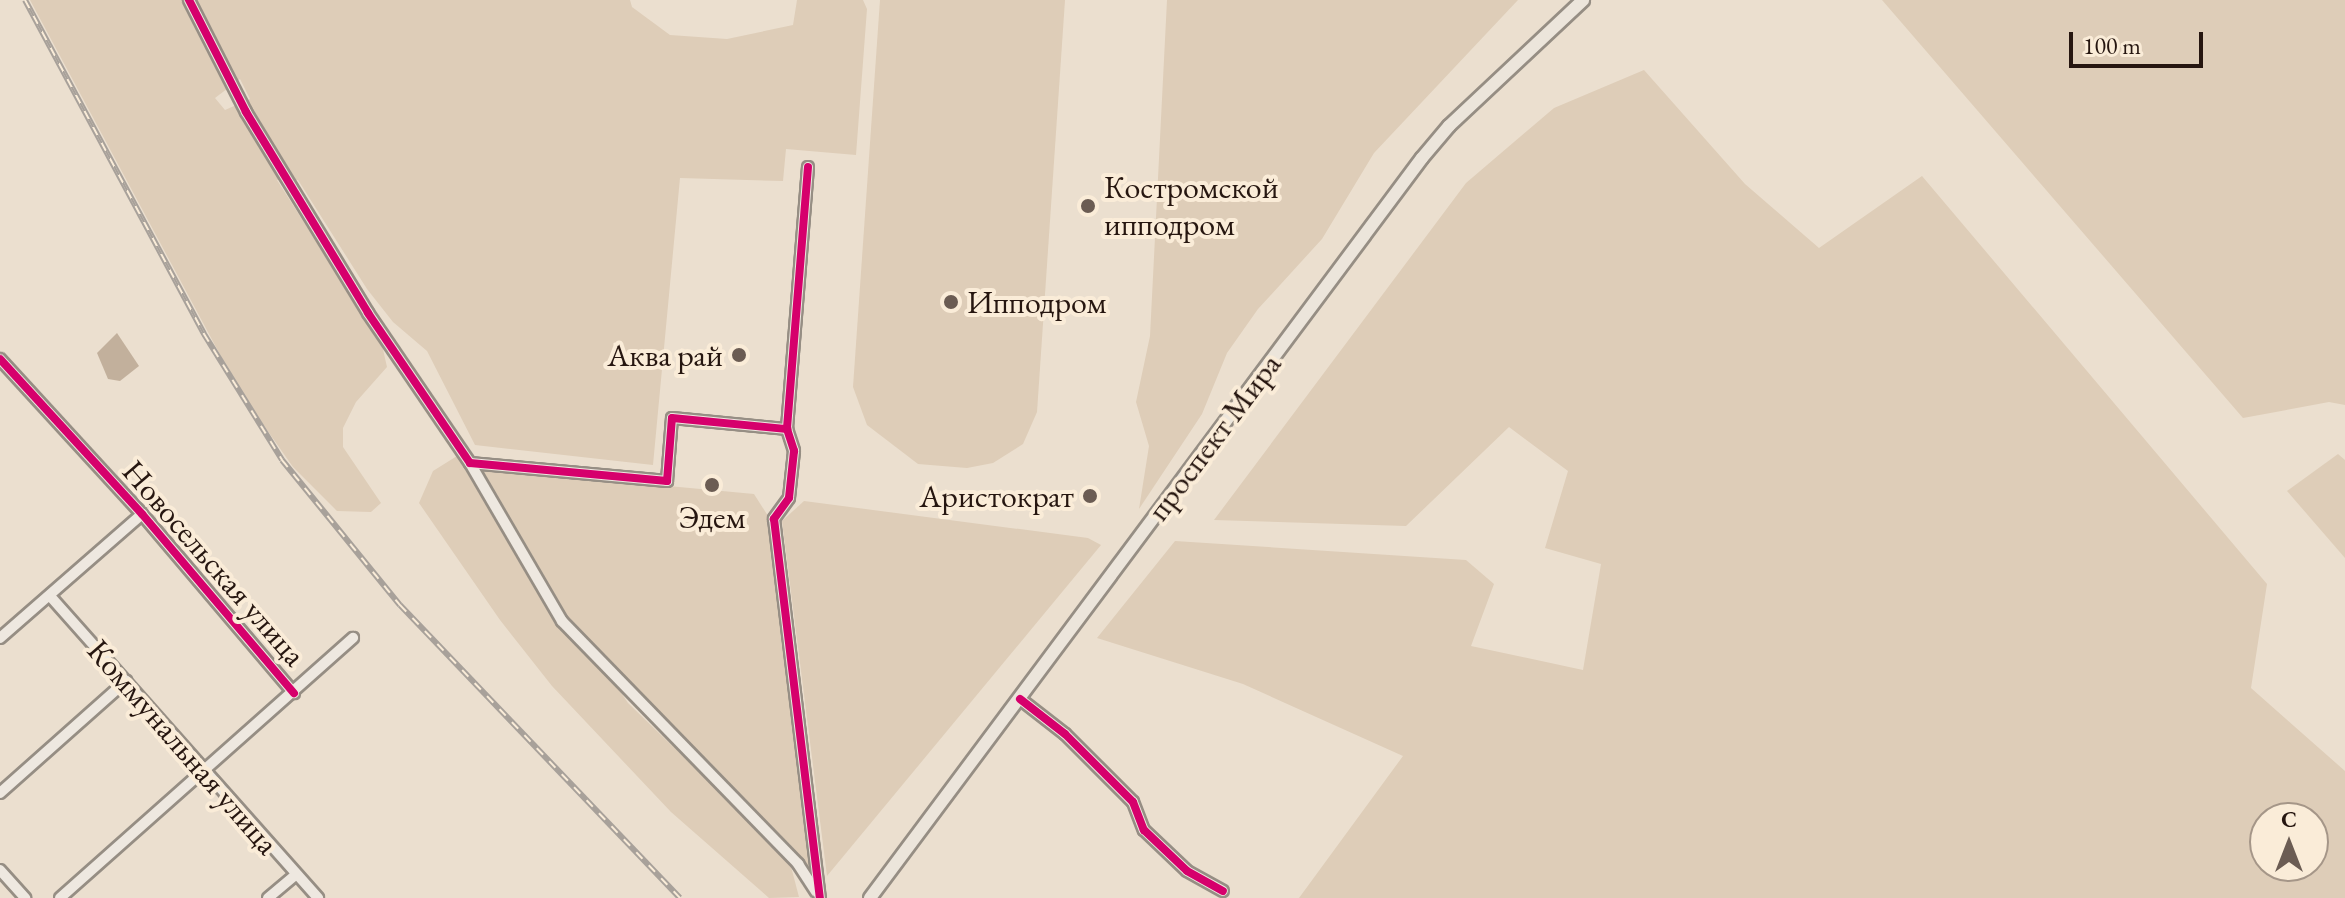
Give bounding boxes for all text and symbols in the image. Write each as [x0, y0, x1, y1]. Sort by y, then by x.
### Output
scale bar [2073, 16, 2207, 66]
text: 100 m [2083, 30, 2141, 61]
place label: Костромской ипподром [1104, 169, 1279, 244]
marker: Костромской ипподром [1079, 197, 1097, 215]
place label: Ипподром [967, 283, 1107, 321]
marker: Ипподром [942, 293, 960, 311]
place label: Аква рай [607, 336, 723, 374]
marker: Аква рай [730, 346, 748, 364]
street label: проспект Мира [1139, 346, 1289, 528]
street label: Новосельская улица [114, 452, 314, 674]
marker: Эдем [703, 476, 721, 494]
place label: Аристократ [919, 477, 1074, 515]
marker: Аристократ [1081, 487, 1099, 505]
place label: Эдем [678, 498, 746, 536]
street label: Коммунальная улица [79, 632, 287, 862]
north arrow [2249, 802, 2329, 882]
text: С [2281, 805, 2297, 834]

